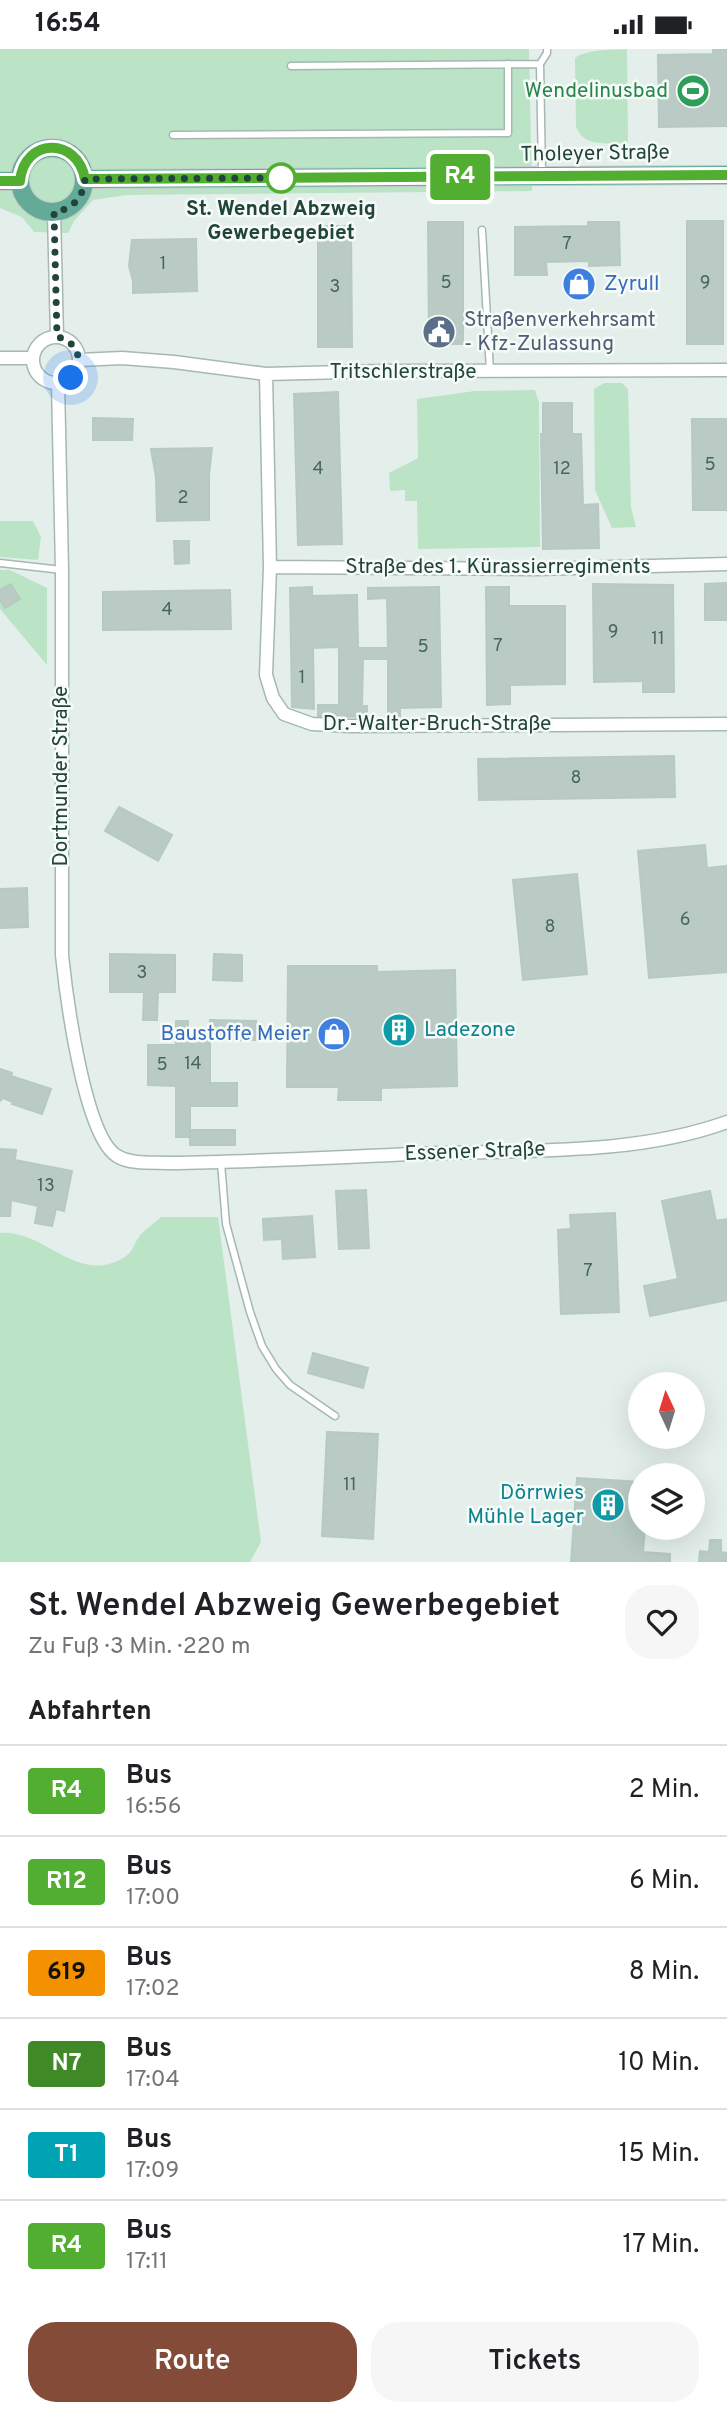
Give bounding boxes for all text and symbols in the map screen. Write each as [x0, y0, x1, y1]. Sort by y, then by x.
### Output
text: 16:54 [35, 8, 101, 41]
sports icon: Wendelinusbad [674, 72, 712, 110]
place label: Wendelinusbad [524, 78, 668, 105]
street label: Tholeyer Straße [520, 139, 670, 169]
line badge: R4 [428, 154, 491, 200]
text: R4 [444, 162, 476, 192]
marker: St. Wendel Abzweig Gewerbegebiet [266, 163, 296, 193]
place label: St. Wendel Abzweig Gewerbegebiet [186, 196, 376, 247]
house number: 7 [562, 233, 572, 256]
house number: 1 [160, 253, 166, 276]
shop icon: Zyrull [560, 265, 598, 303]
place label: Zyrull [604, 271, 660, 298]
house number: 5 [440, 272, 452, 295]
house number: 9 [700, 272, 710, 295]
house number: 3 [330, 276, 340, 299]
place label: Straßenverkehrsamt - Kfz-Zulassung [464, 307, 656, 358]
public building icon: Straßenverkehrsamt - Kfz-Zulassung [420, 313, 458, 351]
street label: Tritschlerstraße [330, 359, 476, 386]
your location [53, 360, 88, 395]
house number: 5 [704, 454, 716, 477]
house number: 4 [312, 458, 324, 481]
house number: 12 [553, 458, 571, 481]
house number: 2 [177, 487, 189, 510]
street label: Straße des 1. Kürassierregiments [345, 554, 651, 581]
house number: 4 [161, 599, 173, 622]
house number: 9 [608, 621, 618, 644]
house number: 11 [651, 628, 665, 651]
house number: 7 [493, 635, 503, 658]
house number: 5 [417, 636, 429, 659]
house number: 1 [299, 667, 305, 690]
street label: Dortmunder Straße [48, 686, 75, 866]
street label: Dr.-Walter-Bruch-Straße [323, 711, 551, 738]
house number: 8 [571, 767, 582, 790]
house number: 6 [680, 909, 690, 932]
house number: 8 [545, 916, 556, 939]
house number: 3 [137, 962, 147, 985]
building icon: Ladezone [380, 1011, 418, 1049]
shop icon: Baustoffe Meier [315, 1015, 353, 1053]
place label: Ladezone [424, 1017, 515, 1044]
place label: Baustoffe Meier [160, 1021, 310, 1048]
house number: 14 [184, 1053, 202, 1076]
house number: 5 [156, 1054, 168, 1077]
street label: Essener Straße [404, 1136, 546, 1168]
house number: 13 [37, 1175, 55, 1198]
house number: 7 [583, 1260, 593, 1283]
north arrow [628, 1372, 705, 1449]
map controls [628, 1372, 705, 1540]
button: layers [628, 1463, 705, 1540]
house number: 11 [343, 1474, 357, 1497]
place label: Dörrwies Mühle Lager [467, 1480, 584, 1531]
building icon: Dörrwies Mühle Lager [589, 1486, 627, 1524]
button: heart [625, 1585, 699, 1659]
text: St. Wendel Abzweig Gewerbegebiet [28, 1586, 560, 1628]
text: Zu Fuß · 3 Min. · 220 m [28, 1633, 250, 1662]
text: Abfahrten [28, 1696, 152, 1729]
text: Bus [126, 1760, 172, 1793]
text: 2 Min. [629, 1774, 699, 1807]
text: R4 [51, 1776, 82, 1806]
text: 16:56 [126, 1793, 182, 1822]
text: Bus [126, 1851, 172, 1884]
text: 6 Min. [629, 1865, 699, 1898]
text: R12 [46, 1867, 87, 1897]
text: 17:00 [126, 1884, 180, 1913]
text: Bus [126, 1942, 172, 1975]
text: 8 Min. [629, 1956, 699, 1989]
text: 619 [47, 1958, 86, 1988]
text: 17:02 [126, 1975, 180, 2004]
text: Bus [126, 2033, 172, 2066]
text: 10 Min. [618, 2047, 699, 2080]
text: N7 [51, 2049, 82, 2079]
text: 17:04 [126, 2066, 180, 2095]
text: Bus [126, 2124, 172, 2157]
text: 15 Min. [619, 2138, 699, 2171]
text: T1 [54, 2140, 79, 2170]
text: 17:09 [126, 2157, 179, 2186]
text: Bus [126, 2215, 172, 2248]
text: 17 Min. [623, 2229, 699, 2262]
text: R4 [51, 2231, 82, 2261]
text: 17:11 [126, 2248, 168, 2277]
button: Route [28, 2322, 357, 2402]
button: Tickets [371, 2322, 699, 2402]

